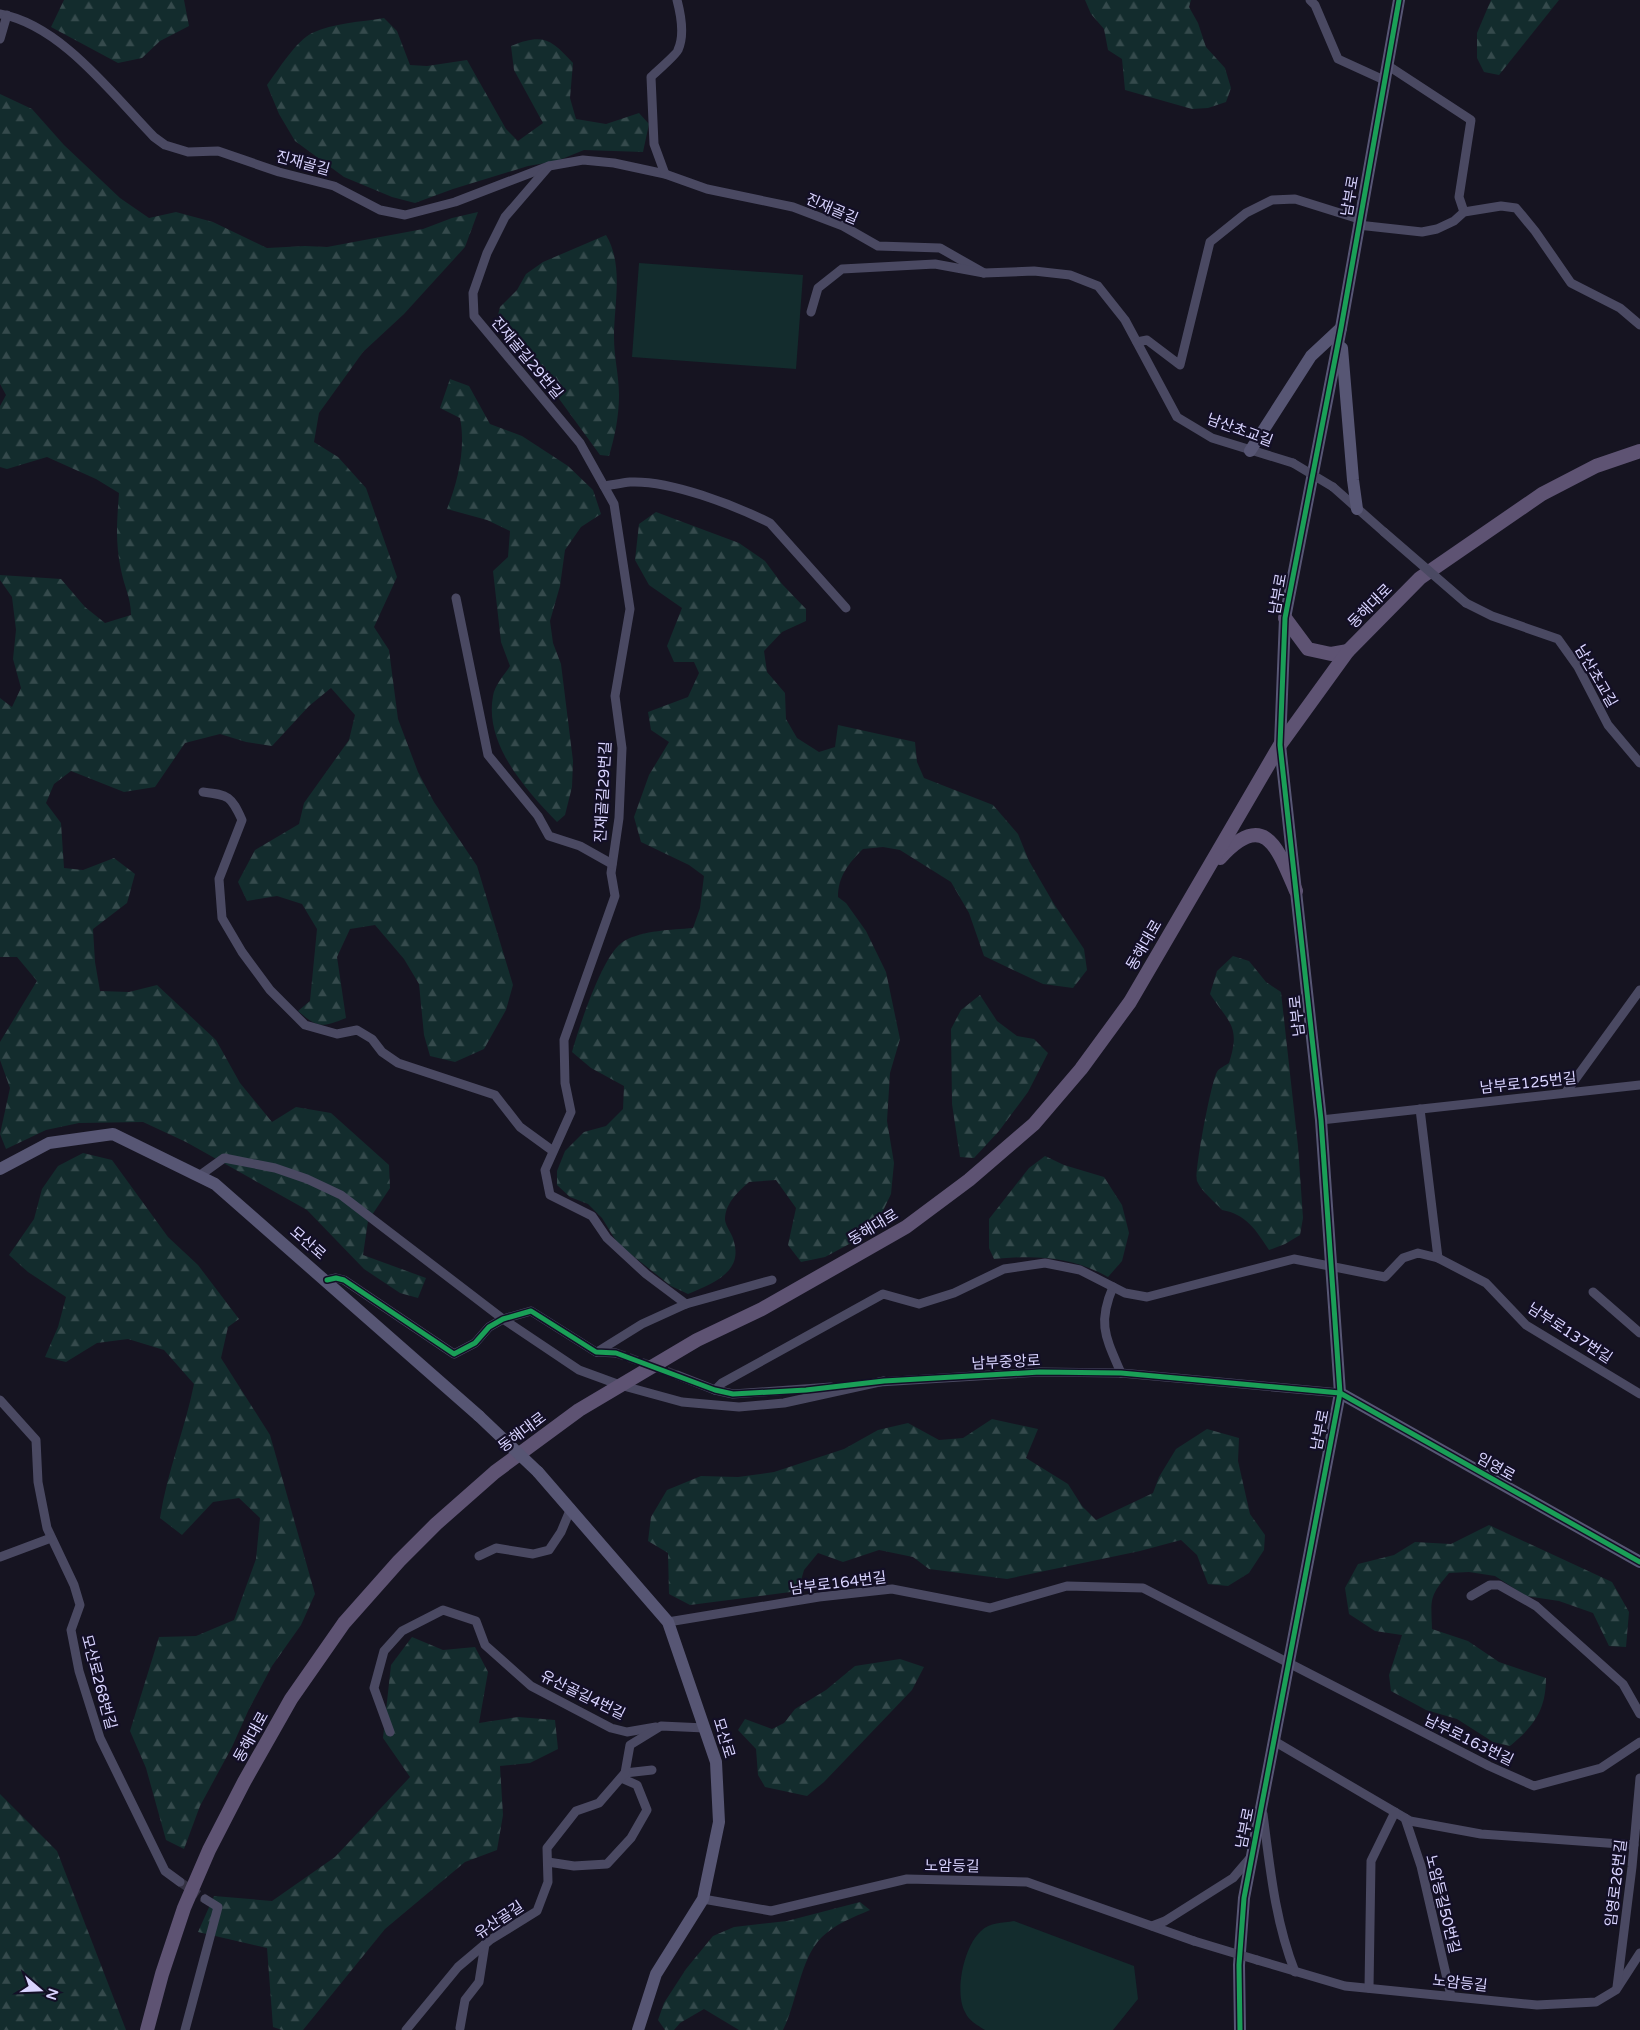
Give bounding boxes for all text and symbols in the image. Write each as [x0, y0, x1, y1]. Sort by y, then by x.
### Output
street label: 진재골길 [274, 147, 332, 179]
street label: 남부로 [1338, 174, 1362, 218]
street label: 진재골길 [803, 190, 861, 228]
street label: 진재골길29번길 [487, 313, 567, 403]
street label: 남산초교길 [1204, 410, 1276, 450]
street label: 남부로 [1266, 572, 1290, 616]
street label: 동해대로 [1344, 580, 1396, 632]
street label: 남산초교길 [1571, 642, 1621, 710]
street label: 진재골길29번길 [591, 741, 615, 843]
street label: 동해대로 [1122, 917, 1166, 973]
street label: 남부로 [1286, 994, 1308, 1038]
street label: 남부로125번길 [1479, 1069, 1577, 1097]
street label: 동해대로 [845, 1205, 901, 1249]
street label: 모산로 [286, 1223, 330, 1263]
street label: 남부로137번길 [1524, 1299, 1616, 1367]
street label: 남부중앙로 [971, 1351, 1041, 1373]
street label: 동해대로 [495, 1408, 549, 1456]
street label: 남부로 [1307, 1408, 1333, 1452]
street label: 임영로 [1474, 1449, 1518, 1485]
street label: 남부로164번길 [789, 1568, 887, 1598]
street label: 모산로268번길 [78, 1633, 120, 1731]
street label: 유산골길4번길 [538, 1667, 628, 1723]
street label: 동해대로 [230, 1708, 272, 1766]
street label: 남부로163번길 [1421, 1711, 1517, 1769]
street label: 모산로 [709, 1716, 739, 1760]
street label: 남부로 [1232, 1806, 1258, 1850]
street label: 임영로26번길 [1602, 1838, 1630, 1928]
street label: 노암등길50번길 [1422, 1853, 1464, 1955]
street label: 노암등길 [924, 1857, 980, 1875]
street label: 유산골길 [471, 1897, 527, 1943]
north arrow [15, 1965, 65, 2015]
street label: 노암등길 [1432, 1971, 1488, 1995]
text: N [42, 1986, 62, 2002]

